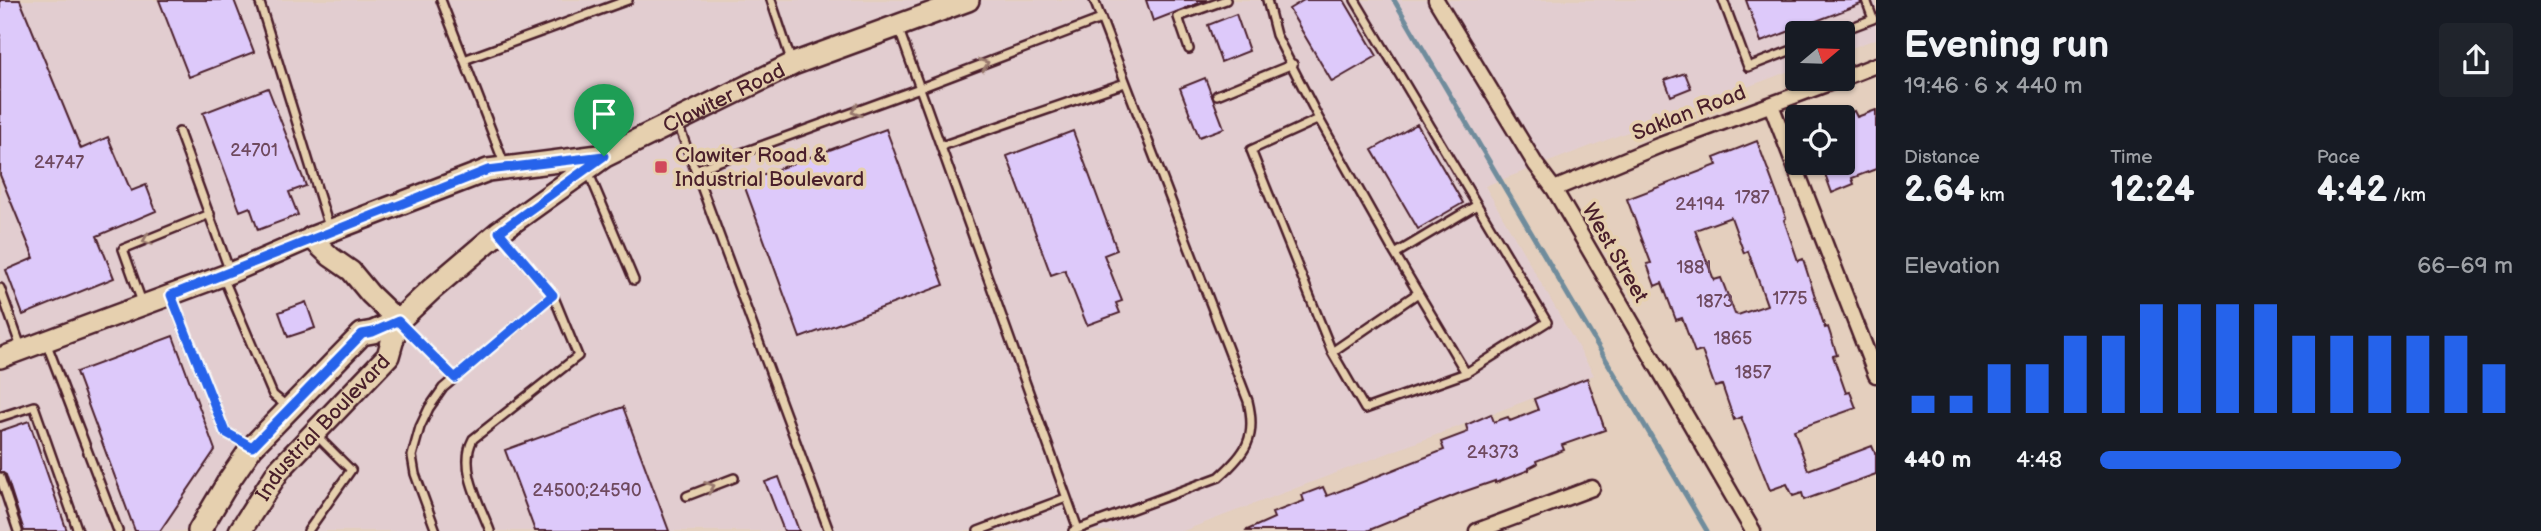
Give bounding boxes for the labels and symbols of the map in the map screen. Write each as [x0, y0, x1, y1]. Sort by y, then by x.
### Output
north arrow [1785, 21, 1855, 91]
street label: Clawiter Road [659, 57, 789, 138]
one-way arrow [977, 58, 989, 72]
street label: Saklan Road [1629, 80, 1749, 146]
pin [574, 84, 634, 156]
one-way arrow [850, 103, 862, 117]
house number: 24701 [230, 140, 278, 161]
place label: Clawiter Road & Industrial Boulevard [675, 143, 864, 192]
house number: 24747 [34, 152, 84, 173]
marker: Clawiter Road & Industrial Boulevard [653, 159, 669, 175]
house number: 1787 [1734, 187, 1770, 208]
house number: 24194 [1675, 194, 1725, 215]
street label: West Street [1577, 199, 1654, 307]
one-way arrow [141, 231, 153, 245]
house number: 1881 [1677, 257, 1711, 278]
house number: 1775 [1773, 288, 1807, 309]
house number: 1873 [1696, 291, 1734, 312]
house number: 1865 [1714, 328, 1752, 349]
street label: Industrial Boulevard [250, 349, 395, 505]
house number: 1857 [1735, 362, 1771, 383]
house number: 24373 [1467, 442, 1519, 463]
house number: 24500;24590 [532, 480, 642, 501]
one-way arrow [704, 482, 716, 496]

